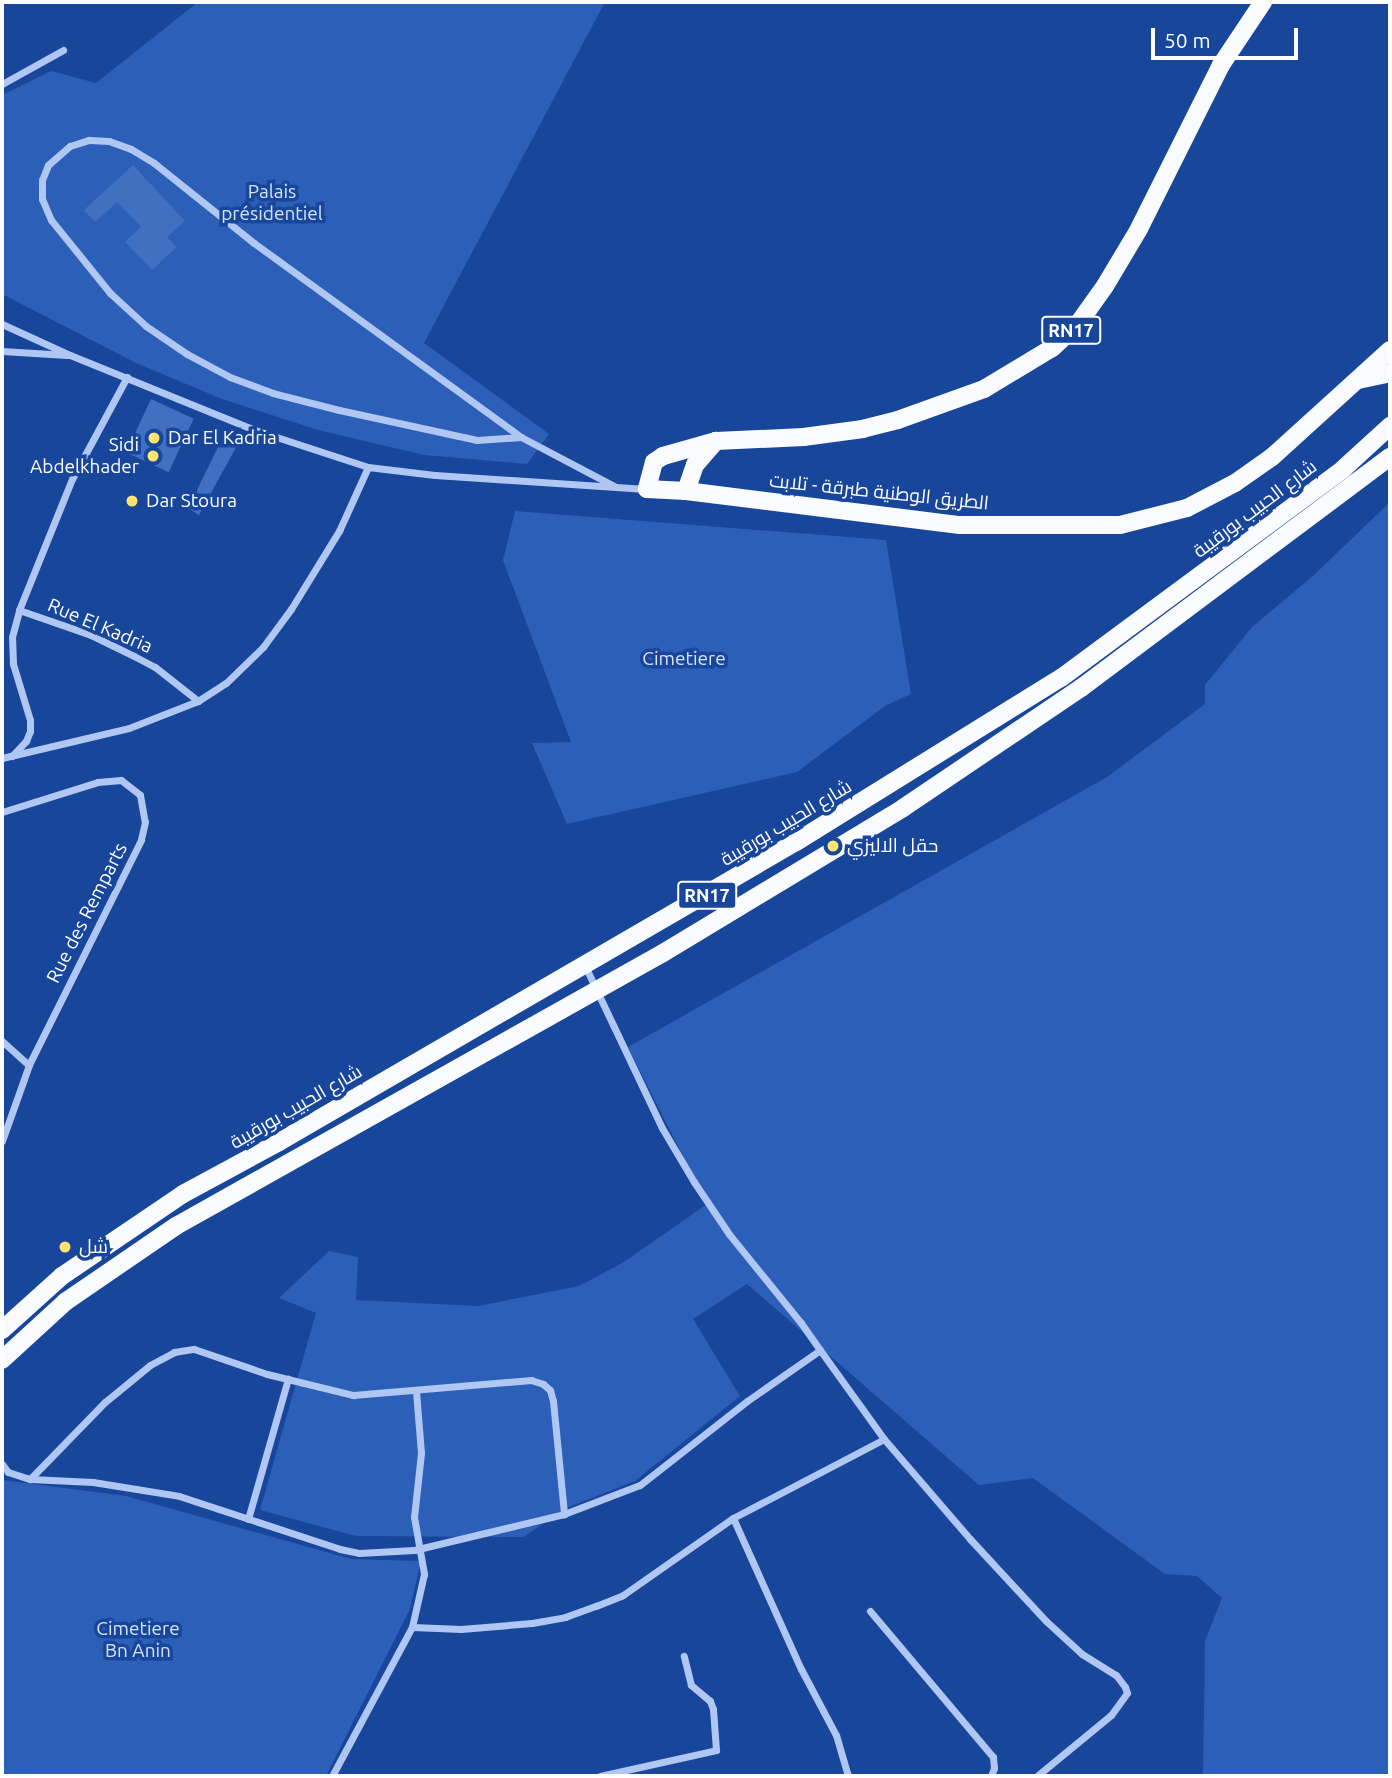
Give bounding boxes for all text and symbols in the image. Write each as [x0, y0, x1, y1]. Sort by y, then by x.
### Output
scale bar [1154, 14, 1301, 58]
text: 50 m [1164, 28, 1211, 52]
park label: Palais présidentiel [221, 181, 323, 225]
road number: RN17 [1040, 316, 1102, 344]
place label: Dar El Kadria [168, 427, 277, 449]
marker: Dar El Kadria [146, 430, 162, 446]
place label: Sidi Abdelkhader [30, 434, 139, 478]
marker: Sidi Abdelkhader [145, 448, 161, 464]
street label: شارع الحبيب بورقيبة [1189, 455, 1321, 563]
street label: الطريق الوطنية طبرقة - تلابت [768, 469, 990, 515]
place label: Dar Stoura [146, 490, 237, 512]
marker: Dar Stoura [124, 493, 140, 509]
street label: Rue El Kadria [44, 594, 156, 658]
park label: Cimetiere [642, 648, 726, 670]
street label: شارع الحبيب بورقيبة [716, 775, 856, 871]
place label: حقل الاليزي [847, 835, 938, 857]
marker: حقل الاليزي [825, 838, 841, 854]
street label: Rue des Remparts [42, 839, 132, 987]
road number: RN17 [676, 880, 738, 910]
street label: شارع الحبيب بورقيبة [226, 1060, 366, 1154]
place label: شل [79, 1236, 108, 1258]
marker: شل [57, 1239, 73, 1255]
park label: Cimetiere Bn Anin [96, 1618, 180, 1662]

